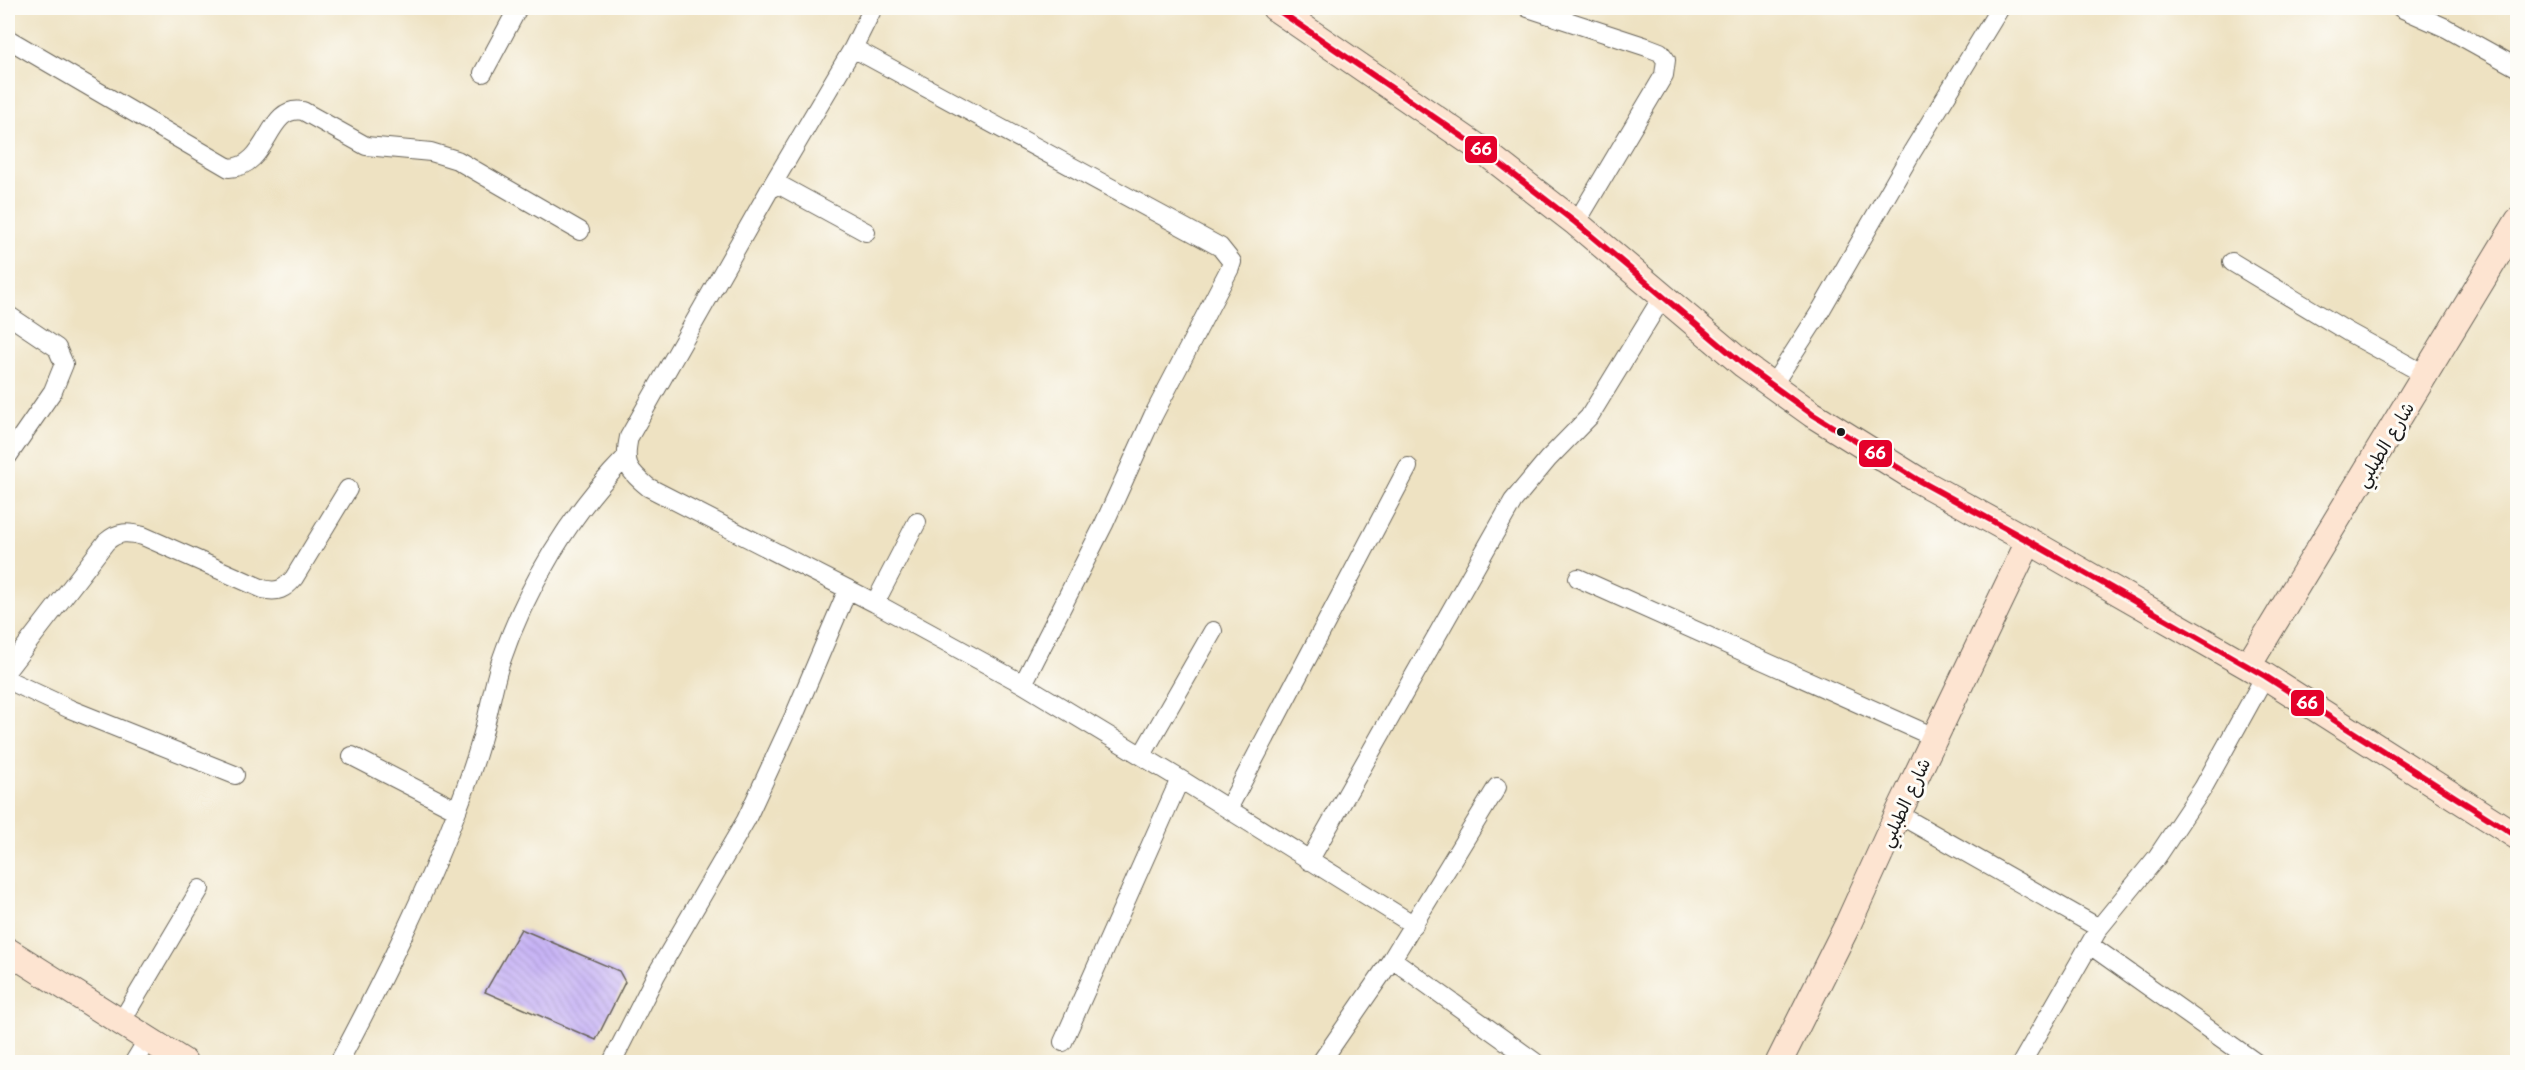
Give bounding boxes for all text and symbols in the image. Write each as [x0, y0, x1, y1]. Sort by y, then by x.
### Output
line badge: 66 [1464, 135, 1498, 164]
text: 66 [1470, 136, 1492, 160]
street label: شارع الطبلبي [2348, 396, 2424, 494]
unlabelled marker [1835, 426, 1847, 438]
line badge: 66 [1858, 439, 1893, 468]
text: 66 [1864, 440, 1886, 464]
line badge: 66 [2290, 689, 2325, 717]
text: 66 [2296, 690, 2318, 714]
street label: شارع الطبلبي [1872, 753, 1940, 853]

